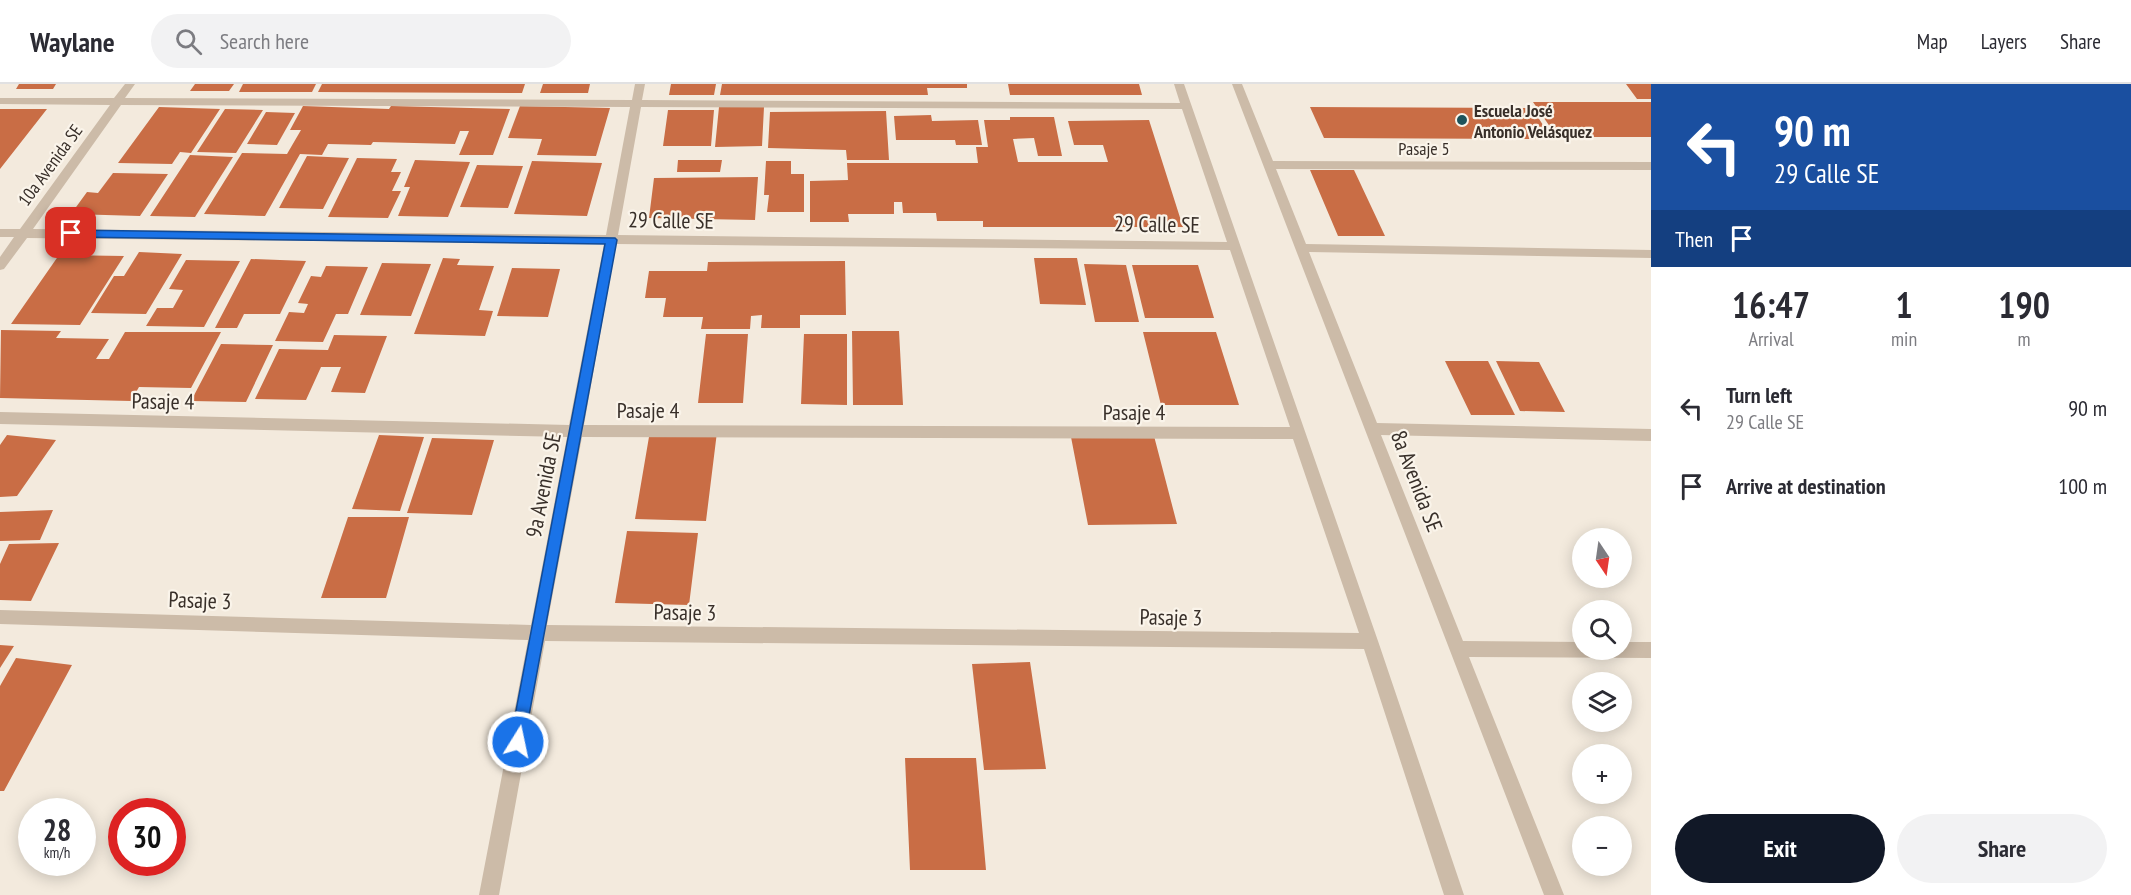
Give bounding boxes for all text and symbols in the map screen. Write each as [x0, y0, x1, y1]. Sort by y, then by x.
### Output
search box [151, 14, 571, 68]
text: Waylane [30, 23, 115, 60]
icon: search [172, 25, 205, 58]
text: Search here [220, 27, 309, 55]
text: Map [1917, 28, 1948, 55]
text: Layers [1981, 28, 2027, 55]
text: Share [2060, 28, 2101, 55]
place label: Escuela José Antonio Velásquez [1473, 99, 1592, 143]
text: 90 m [1774, 103, 1851, 158]
icon: left [1675, 108, 1753, 186]
marker: Escuela José Antonio Velásquez [1455, 113, 1469, 127]
street label: 10a Avenida SE [13, 120, 87, 210]
street label: Pasaje 5 [1398, 137, 1450, 160]
text: 29 Calle SE [1774, 156, 1879, 190]
street label: 29 Calle SE [628, 205, 714, 235]
pin [45, 207, 96, 258]
street label: 29 Calle SE [1114, 209, 1200, 239]
icon: arrive [54, 216, 87, 249]
icon: arrive [1725, 222, 1758, 255]
text: Then [1675, 225, 1713, 253]
text: 16:47 [1732, 281, 1810, 328]
text: 1 [1895, 281, 1913, 328]
text: 190 [1998, 281, 2050, 328]
text: Arrival [1748, 326, 1794, 352]
text: min [1891, 326, 1917, 352]
text: m [2018, 326, 2031, 352]
text: Turn left [1726, 381, 1792, 409]
street label: Pasaje 4 [131, 386, 195, 416]
icon: left [1675, 392, 1708, 425]
text: 90 m [2068, 394, 2107, 422]
street label: Pasaje 4 [617, 396, 679, 424]
street label: Pasaje 4 [1103, 398, 1165, 426]
text: 29 Calle SE [1726, 409, 1804, 435]
street label: 8a Avenida SE [1385, 426, 1449, 536]
street label: 9a Avenida SE [519, 430, 567, 540]
icon: arrive [1675, 470, 1708, 503]
text: Arrive at destination [1726, 472, 1886, 500]
text: 100 m [2058, 472, 2107, 500]
north arrow [1572, 528, 1632, 588]
map controls [1572, 528, 1632, 876]
street label: Pasaje 3 [168, 585, 232, 615]
street label: Pasaje 3 [653, 597, 717, 627]
button: search [1572, 600, 1632, 660]
street label: Pasaje 3 [1139, 602, 1203, 632]
button: layers [1572, 672, 1632, 732]
position arrow [486, 710, 550, 774]
button: + [1572, 744, 1632, 804]
speed limit sign: 30 [108, 798, 186, 876]
text: 28 [43, 810, 71, 849]
button: Exit [1675, 814, 1885, 883]
button: Share [1897, 814, 2107, 883]
button: − [1572, 816, 1632, 876]
text: km/h [44, 843, 70, 862]

